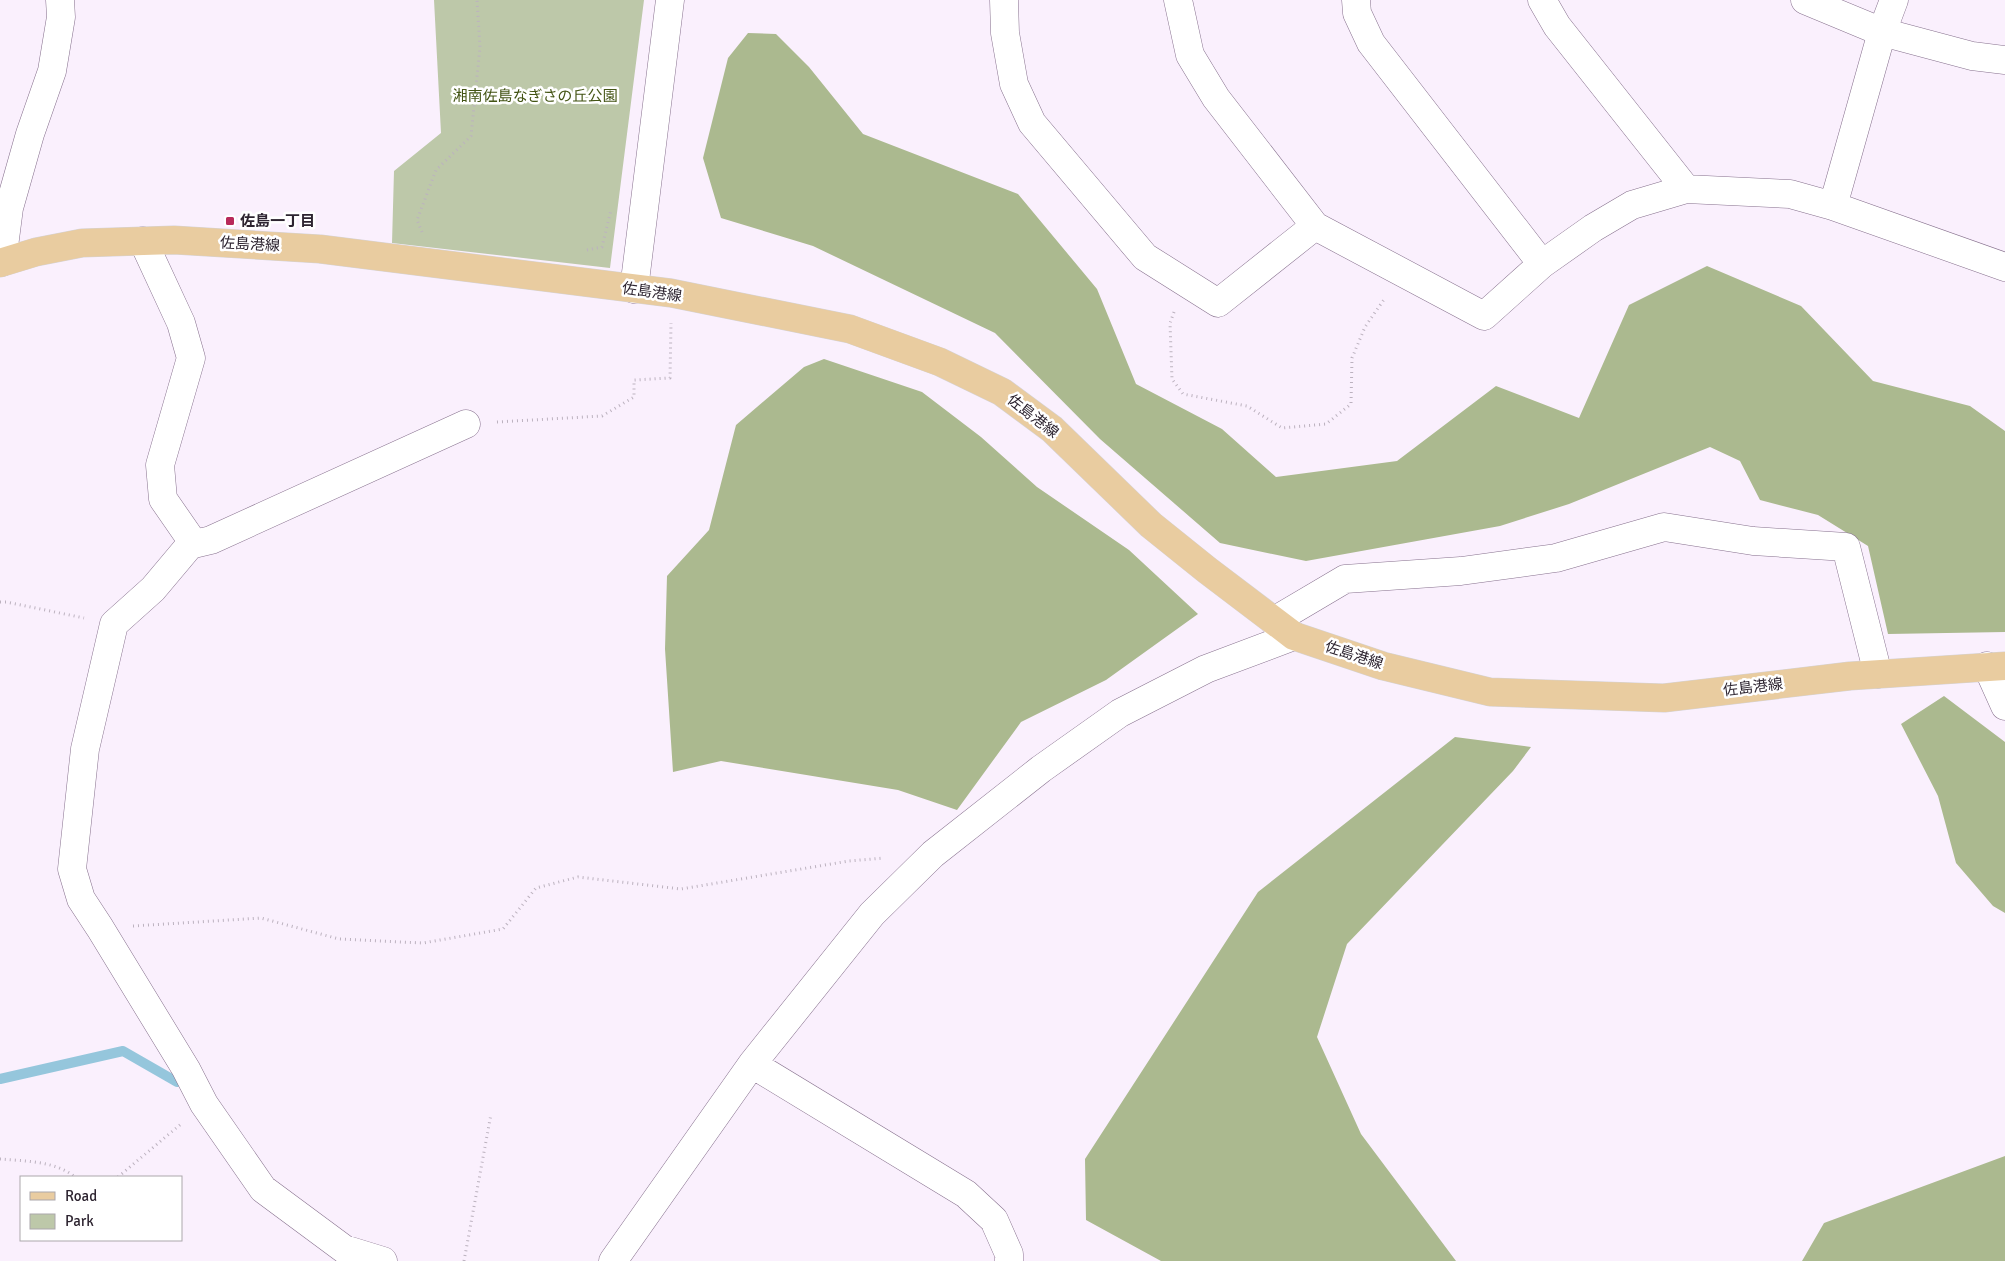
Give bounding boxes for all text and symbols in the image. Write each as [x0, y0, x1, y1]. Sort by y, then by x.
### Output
park label: 湘南佐島なぎさの丘公園 [452, 87, 618, 105]
place label: 佐島一丁目 [240, 212, 315, 230]
marker: 佐島一丁目 [224, 215, 236, 227]
street label: 佐島港線 [220, 233, 280, 255]
street label: 佐島港線 [621, 279, 683, 305]
street label: 佐島港線 [1004, 390, 1062, 442]
street label: 佐島港線 [1323, 637, 1385, 673]
street label: 佐島港線 [1722, 674, 1784, 700]
legend [20, 1176, 182, 1241]
text: Road [65, 1187, 97, 1205]
text: Park [65, 1212, 94, 1230]

